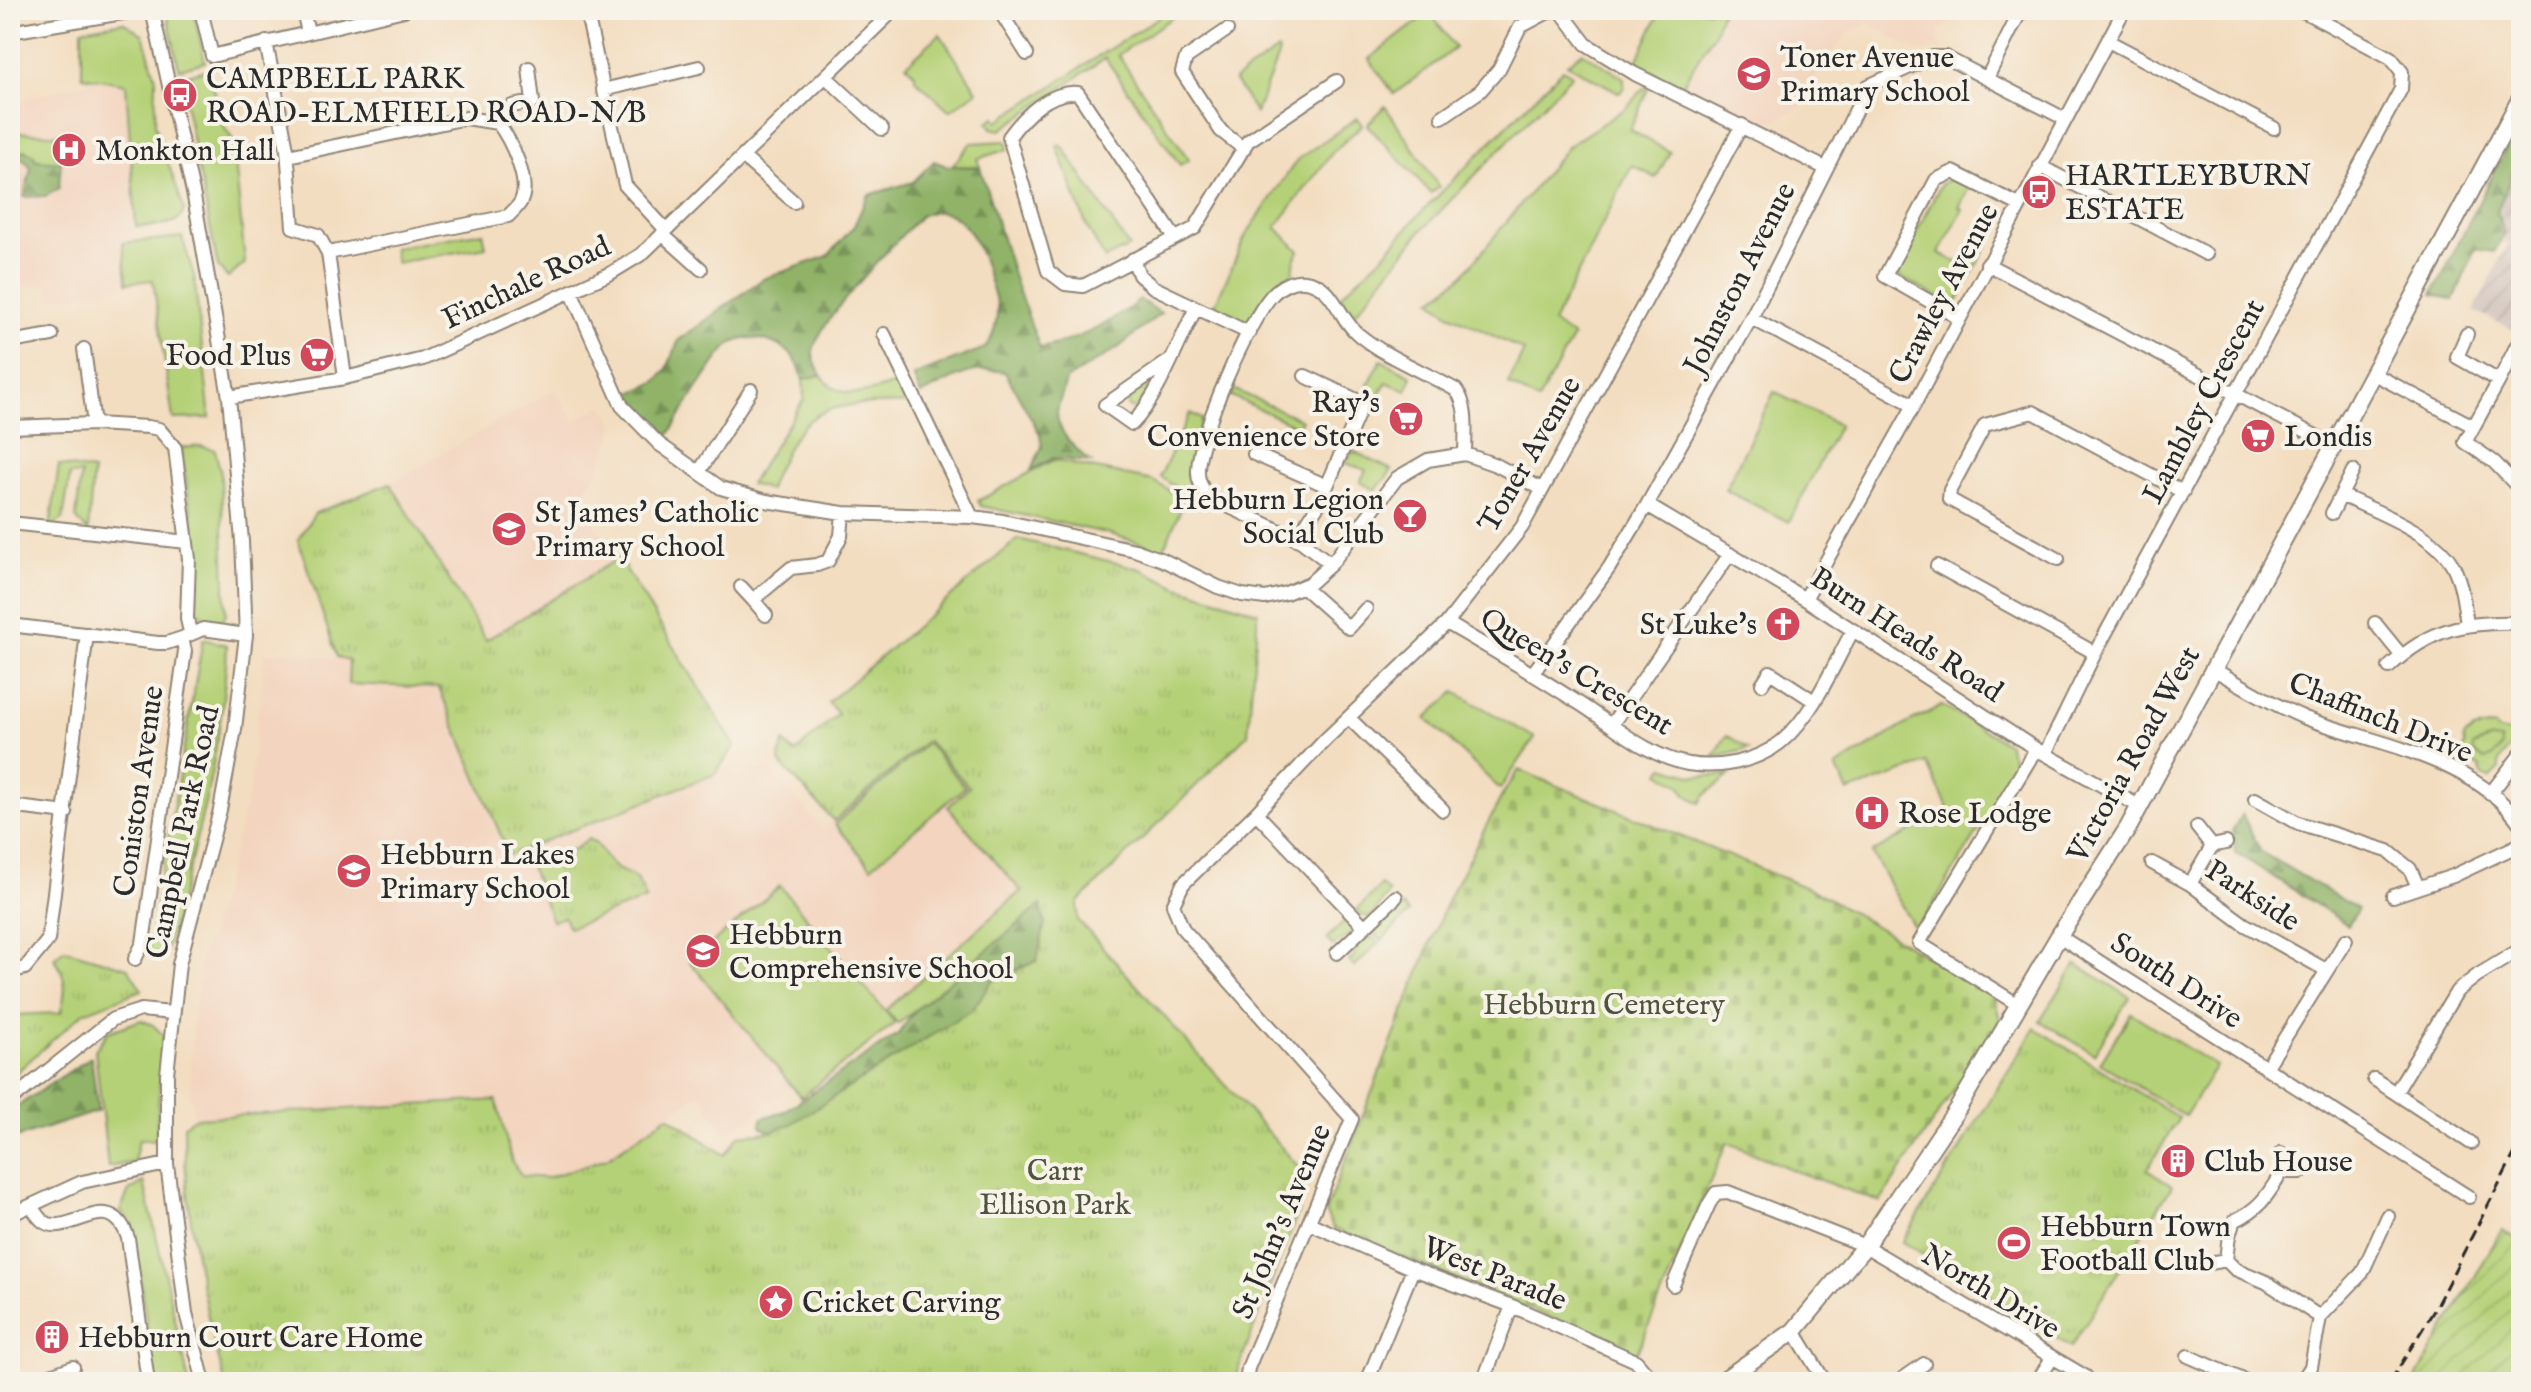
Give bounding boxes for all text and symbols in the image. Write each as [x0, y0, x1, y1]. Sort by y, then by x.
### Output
place label: Toner Avenue Primary School [1780, 40, 1970, 112]
school or university icon: Toner Avenue Primary School [1735, 55, 1773, 93]
place label: CAMPBELL PARK ROAD-ELMFIELD ROAD-N/B [206, 61, 646, 133]
bus stop icon: CAMPBELL PARK ROAD-ELMFIELD ROAD-N/B [161, 76, 199, 114]
hospital icon: Monkton Hall [50, 131, 88, 169]
place label: Monkton Hall [95, 133, 276, 171]
place label: HARTLEYBURN ESTATE [2065, 158, 2311, 230]
bus stop icon: HARTLEYBURN ESTATE [2020, 173, 2058, 211]
street label: Johnston Avenue [1675, 177, 1805, 384]
street label: Crawley Avenue [1881, 197, 2008, 391]
street label: Finchale Road [437, 228, 618, 339]
street label: Lambley Crescent [2135, 293, 2275, 511]
supermarket icon: Food Plus [298, 336, 336, 374]
place label: Food Plus [166, 338, 291, 376]
street label: Toner Avenue [1471, 370, 1591, 540]
place label: Ray's Convenience Store [1147, 385, 1380, 457]
supermarket icon: Ray's Convenience Store [1387, 400, 1425, 438]
supermarket icon: Londis [2239, 417, 2277, 455]
place label: Londis [2284, 419, 2372, 457]
place label: Hebburn Legion Social Club [1172, 482, 1384, 554]
place label: St James' Catholic Primary School [535, 495, 759, 567]
bar icon: Hebburn Legion Social Club [1391, 497, 1429, 535]
school or university icon: St James' Catholic Primary School [490, 510, 528, 548]
street label: Burn Heads Road [1802, 559, 2010, 713]
street label: Queen's Crescent [1473, 600, 1679, 745]
church icon: St Luke's [1764, 605, 1802, 643]
place label: St Luke's [1640, 607, 1757, 645]
street label: Victoria Road West [2059, 640, 2210, 871]
street label: Chaffinch Drive [2283, 665, 2478, 773]
street label: Coniston Avenue [106, 683, 174, 899]
street label: Campbell Park Road [139, 701, 230, 963]
hospital icon: Rose Lodge [1853, 794, 1891, 832]
place label: Rose Lodge [1898, 796, 2052, 834]
place label: Hebburn Lakes Primary School [380, 837, 575, 909]
school or university icon: Hebburn Lakes Primary School [335, 852, 373, 890]
street label: Parkside [2197, 852, 2306, 941]
place label: Hebburn Comprehensive School [729, 917, 1014, 989]
street label: South Drive [2103, 925, 2249, 1038]
school or university icon: Hebburn Comprehensive School [684, 932, 722, 970]
park label: Hebburn Cemetery [1483, 987, 1725, 1025]
street label: St John's Avenue [1225, 1118, 1341, 1325]
building icon: Club House [2159, 1142, 2197, 1180]
place label: Club House [2204, 1144, 2353, 1182]
park label: Carr Ellison Park [979, 1153, 1132, 1225]
place label: Hebburn Town Football Club [2040, 1209, 2231, 1281]
sports icon: Hebburn Town Football Club [1995, 1224, 2033, 1262]
street label: West Parade [1417, 1229, 1572, 1321]
street label: North Drive [1914, 1237, 2066, 1349]
place icon: Cricket Carving [757, 1283, 795, 1321]
place label: Cricket Carving [802, 1285, 1001, 1323]
building icon: Hebburn Court Care Home [33, 1318, 71, 1356]
place label: Hebburn Court Care Home [78, 1320, 423, 1358]

